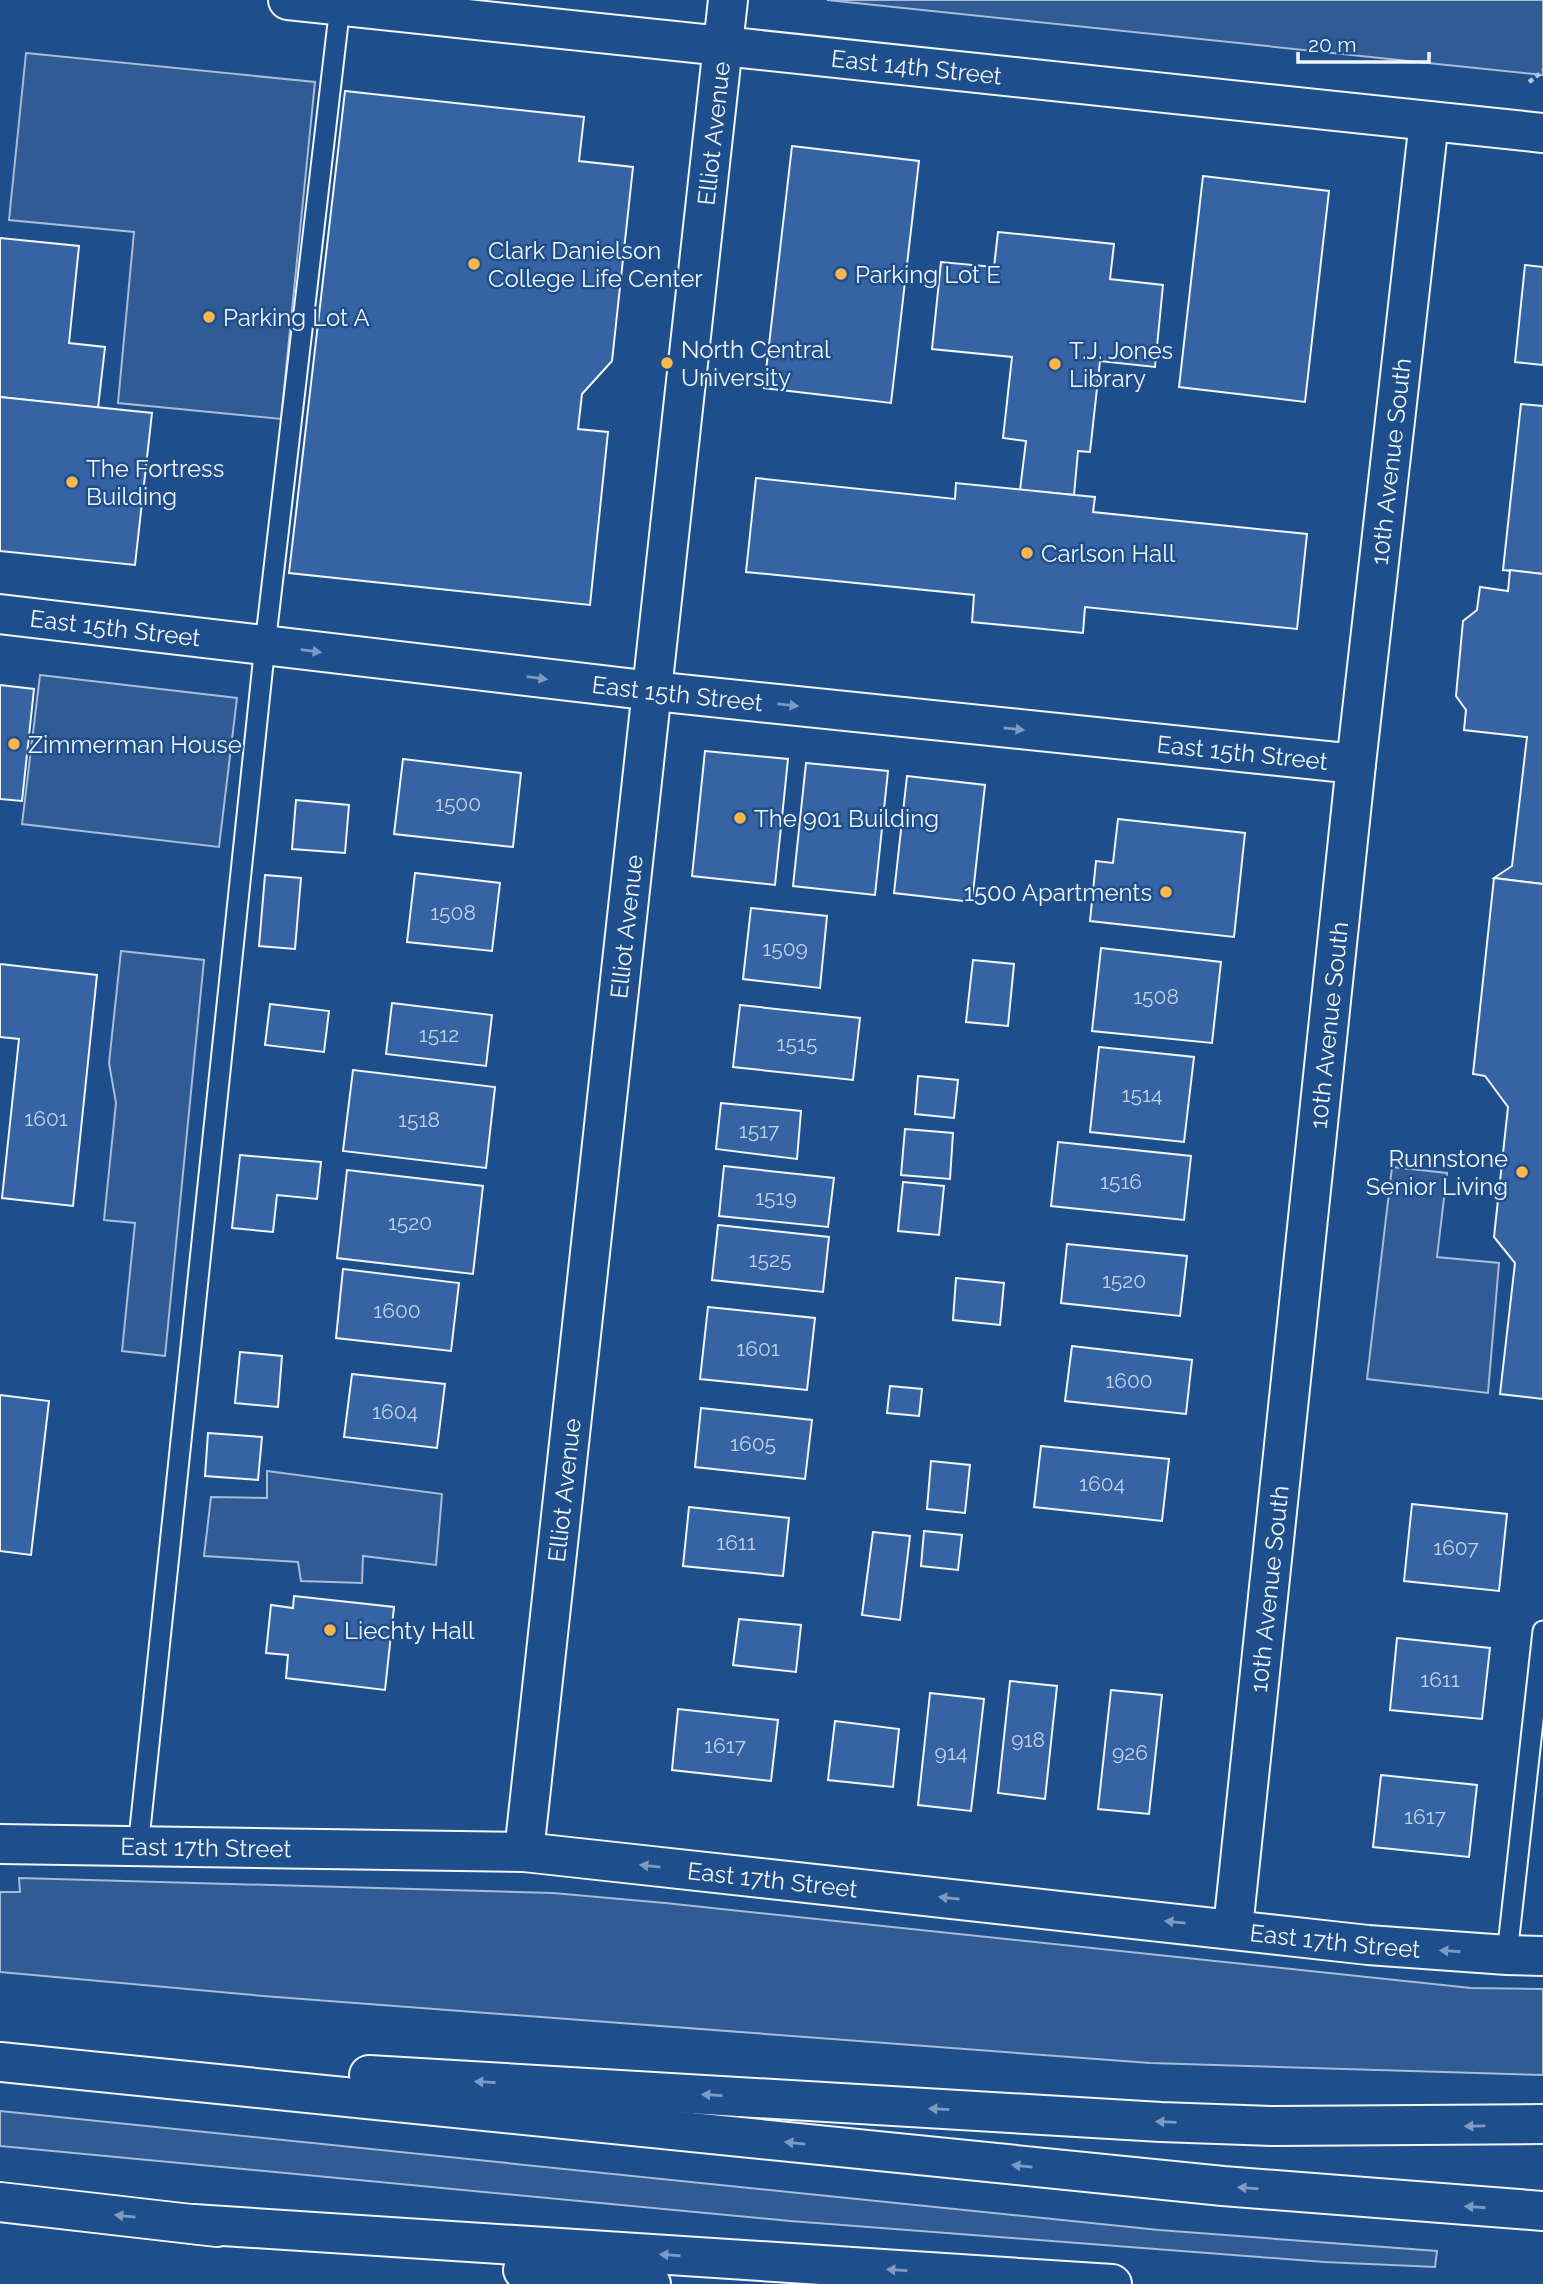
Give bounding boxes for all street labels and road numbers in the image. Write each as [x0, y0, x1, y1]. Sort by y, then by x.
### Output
street label: East 14th Street [830, 43, 1003, 90]
street label: Elliot Avenue [691, 60, 736, 207]
street label: 10th Avenue South [1364, 356, 1416, 566]
street label: East 15th Street [28, 603, 202, 652]
street label: East 15th Street [590, 669, 764, 717]
street label: East 15th Street [1156, 729, 1329, 775]
street label: Elliot Avenue [604, 853, 648, 1000]
street label: 10th Avenue South [1303, 920, 1354, 1130]
street label: Elliot Avenue [542, 1417, 586, 1564]
street label: 10th Avenue South [1243, 1484, 1294, 1694]
street label: East 17th Street [120, 1831, 292, 1863]
street label: East 17th Street [686, 1856, 859, 1903]
street label: East 17th Street [1248, 1918, 1421, 1963]

